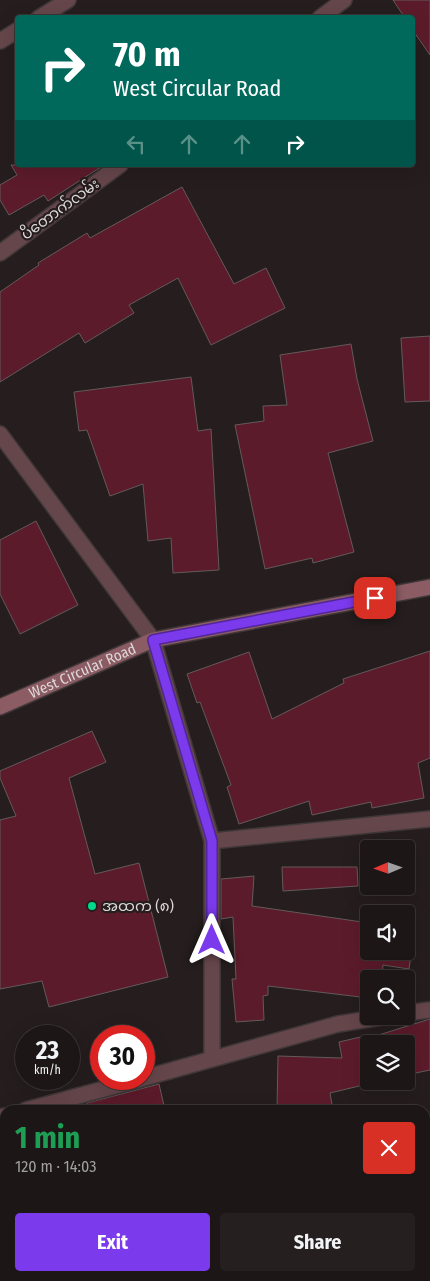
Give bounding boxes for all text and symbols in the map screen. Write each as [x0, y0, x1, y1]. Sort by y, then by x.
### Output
text: 70 m [113, 33, 181, 75]
icon: right [30, 35, 95, 100]
text: West Circular Road [113, 75, 281, 102]
icon: left [122, 130, 150, 158]
icon: ahead [175, 130, 203, 158]
icon: ahead [228, 130, 256, 158]
icon: right [281, 130, 309, 158]
street label: ပိတောက်လမ်း [17, 174, 103, 243]
pin [354, 577, 396, 619]
icon: arrive [361, 584, 389, 612]
street label: West Circular Road [26, 640, 139, 702]
north arrow [360, 840, 415, 895]
map controls [360, 840, 415, 1090]
place label: အထက (၈) [102, 897, 174, 915]
marker: အထက (၈) [86, 900, 98, 912]
button: sound [360, 905, 415, 960]
position arrow [185, 913, 237, 965]
button: search [360, 970, 415, 1025]
speed limit sign: 30 [90, 1025, 155, 1090]
button: layers [360, 1035, 415, 1090]
text: 23 [36, 1036, 59, 1066]
text: km/h [34, 1063, 61, 1077]
text: 1 min [15, 1120, 80, 1156]
button: close [363, 1122, 415, 1174]
text: 120 m · 14:03 [15, 1157, 96, 1176]
button: Exit [15, 1213, 210, 1271]
button: Share [220, 1213, 415, 1271]

